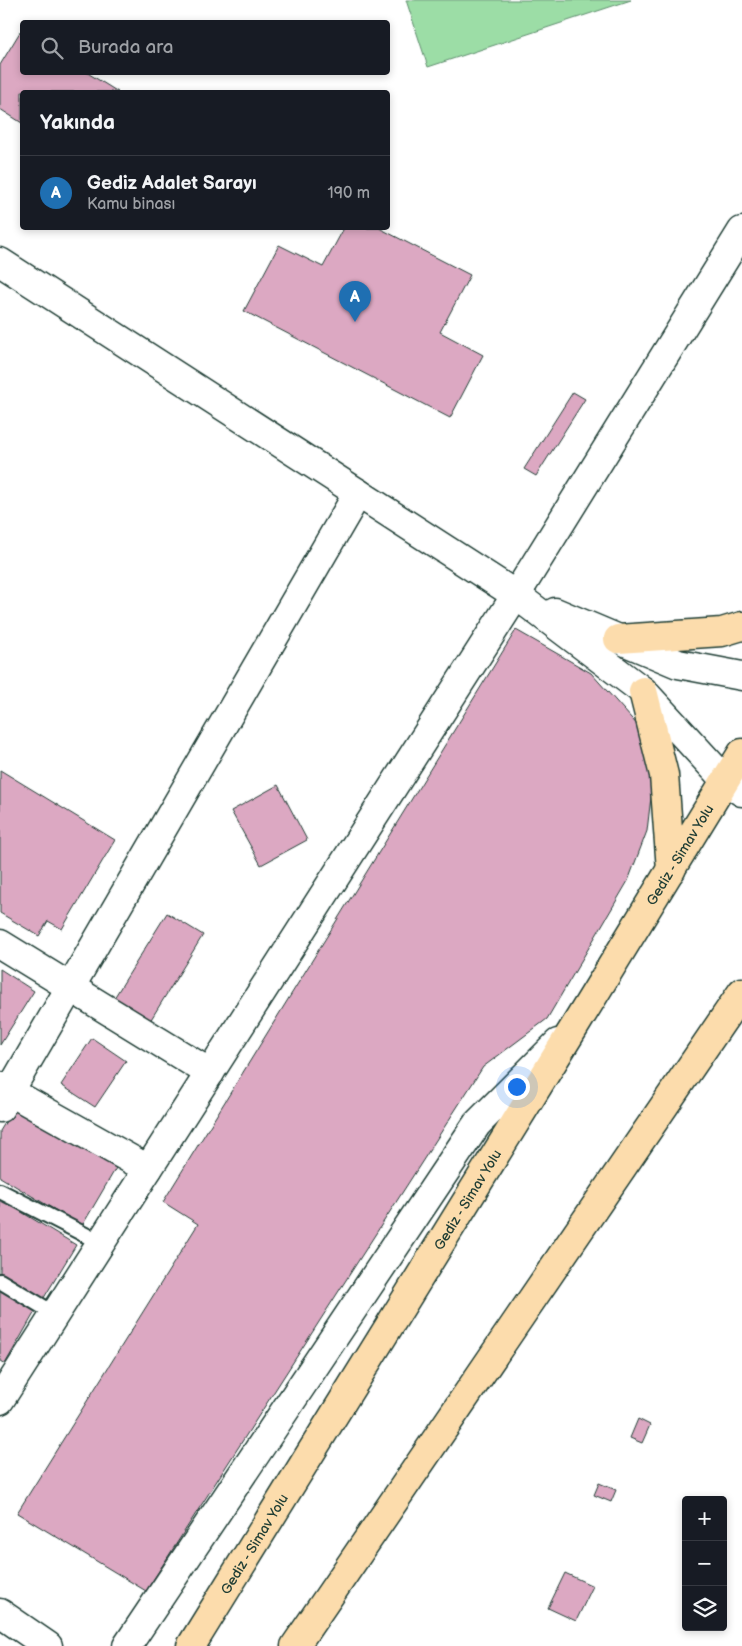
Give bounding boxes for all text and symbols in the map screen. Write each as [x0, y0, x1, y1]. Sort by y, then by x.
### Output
search box [20, 20, 390, 75]
icon: search [38, 34, 66, 62]
text: Burada ara [78, 36, 174, 59]
text: Yakında [40, 110, 115, 135]
text: Gediz Adalet Sarayı [87, 172, 257, 195]
text: A [51, 184, 61, 203]
text: 190 m [328, 184, 370, 203]
text: Kamu binası [87, 195, 175, 214]
pin: A [339, 281, 371, 322]
street label: Gediz - Simav Yolu [643, 802, 717, 909]
your location [504, 1074, 530, 1100]
street label: Gediz - Simav Yolu [430, 1147, 505, 1253]
street label: Gediz - Simav Yolu [217, 1491, 292, 1598]
map controls [682, 1496, 727, 1631]
button: + [682, 1496, 727, 1541]
button: − [682, 1541, 727, 1586]
button: layers [682, 1586, 727, 1631]

